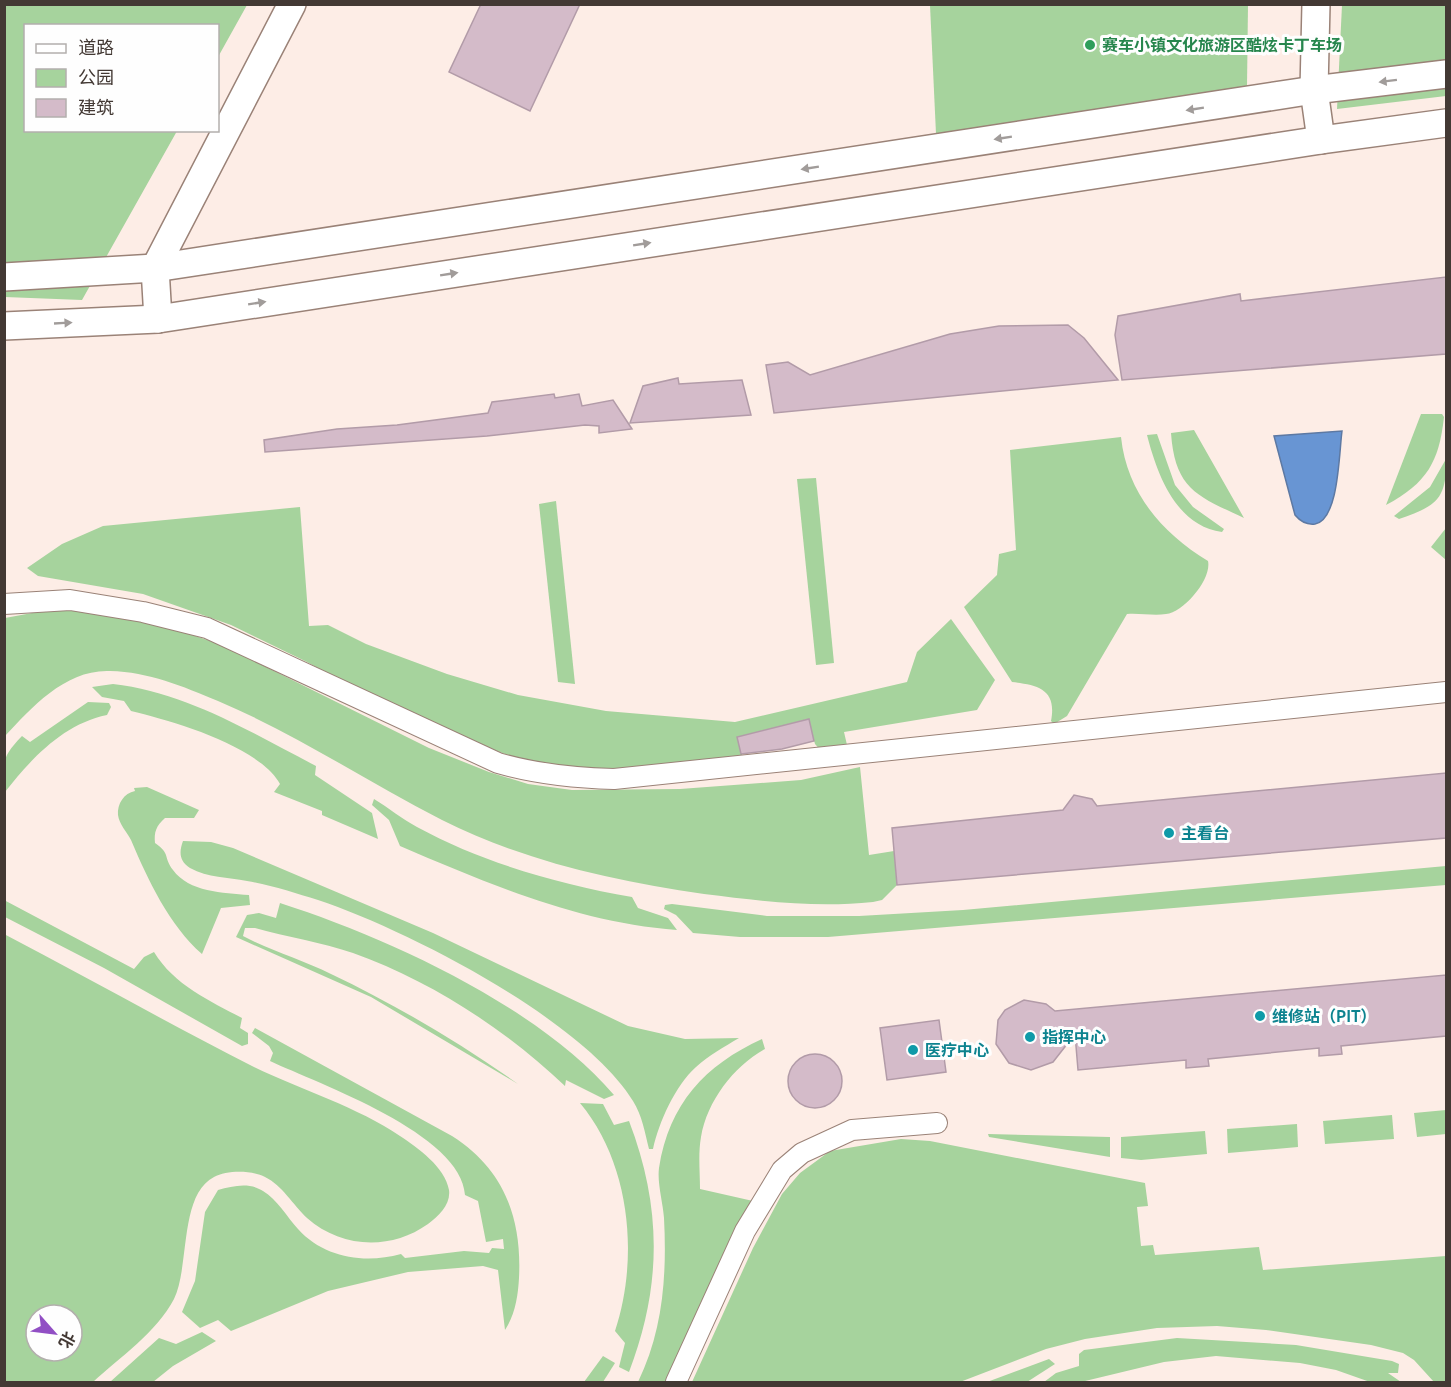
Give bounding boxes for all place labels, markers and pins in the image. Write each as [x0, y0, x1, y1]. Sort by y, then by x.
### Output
place label: 赛车小镇文化旅游区酷炫卡丁车场 [1102, 36, 1342, 54]
marker: 赛车小镇文化旅游区酷炫卡丁车场 [1083, 38, 1097, 52]
place label: 主看台 [1181, 824, 1229, 842]
marker: 主看台 [1162, 826, 1176, 840]
place label: 维修站（PIT） [1272, 1007, 1377, 1025]
marker: 维修站（PIT） [1253, 1009, 1267, 1023]
place label: 指挥中心 [1042, 1028, 1106, 1046]
marker: 指挥中心 [1023, 1030, 1037, 1044]
place label: 医疗中心 [925, 1041, 989, 1059]
marker: 医疗中心 [906, 1043, 920, 1057]

